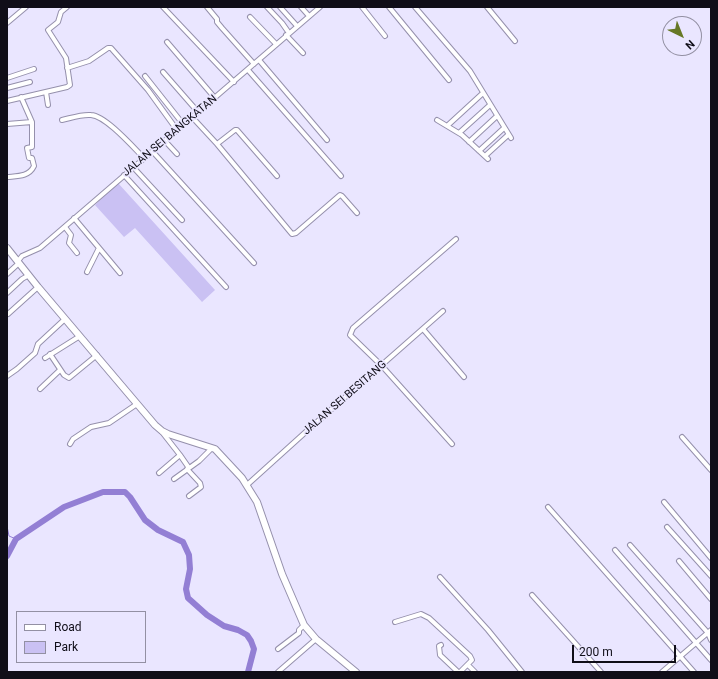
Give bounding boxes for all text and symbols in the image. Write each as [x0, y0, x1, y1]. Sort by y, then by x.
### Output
north arrow [662, 16, 702, 56]
text: N [683, 37, 697, 52]
street label: JALAN SEI BANGKATAN [120, 93, 220, 179]
street label: JALAN SEI BESITANG [300, 358, 390, 438]
legend [16, 611, 146, 663]
text: Road [54, 620, 82, 634]
scale bar [574, 637, 678, 663]
text: Park [54, 640, 78, 654]
text: 200 m [579, 645, 613, 659]

